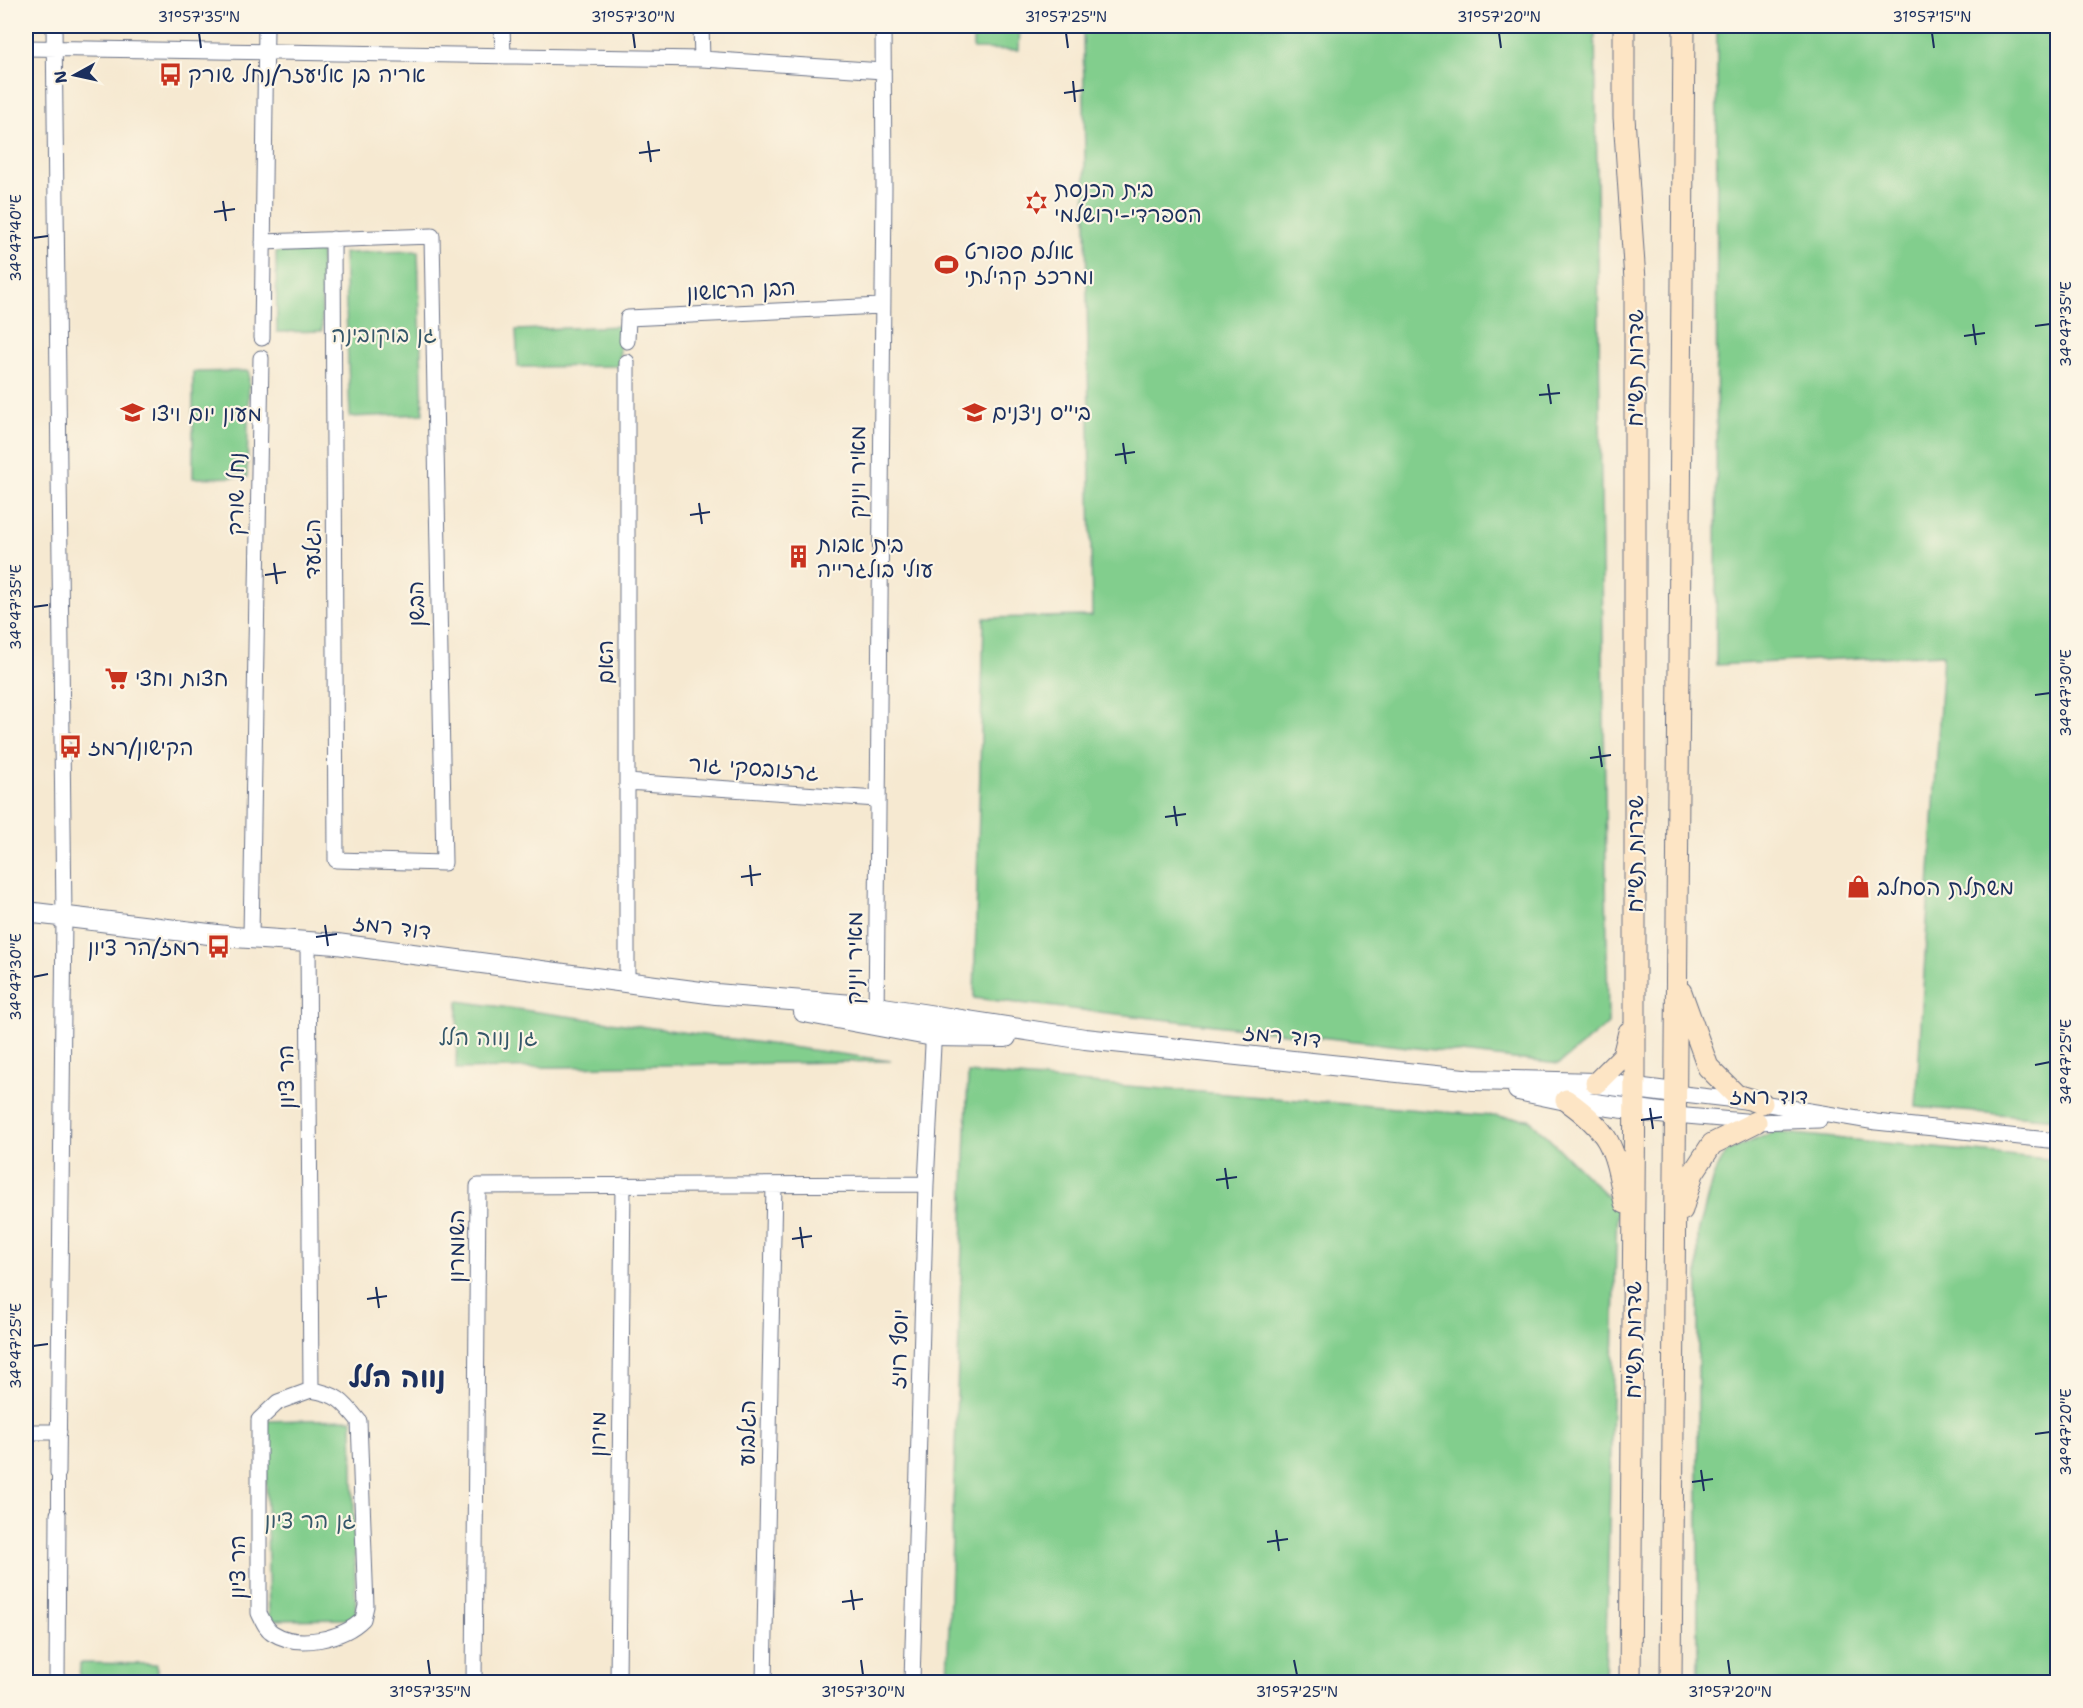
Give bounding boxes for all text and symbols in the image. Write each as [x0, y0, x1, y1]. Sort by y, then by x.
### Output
text: 31°57'35"N [158, 7, 240, 27]
text: 31°57'30"N [591, 7, 675, 27]
text: 31°57'25"N [1025, 7, 1107, 27]
text: 31°57'20"N [1457, 7, 1541, 27]
text: 31°57'15"N [1893, 7, 1971, 27]
north arrow [45, 45, 105, 105]
place label: אריה בן אליעזר/נחל שורק [188, 60, 426, 89]
bus stop icon: אריה בן אליעזר/נחל שורק [157, 61, 183, 87]
text: N [49, 69, 72, 85]
place label: בית הכנסת הספרדי-ירושלמי [1054, 175, 1202, 229]
synagogue icon: בית הכנסת הספרדי-ירושלמי [1023, 189, 1049, 215]
text: 34°47'40"E [6, 194, 26, 282]
place label: אולם ספורט ומרכז קהילתי [964, 237, 1094, 291]
sports icon: אולם ספורט ומרכז קהילתי [933, 251, 959, 277]
street label: הבן הראשון [686, 273, 796, 307]
text: 34°47'35"E [2056, 281, 2076, 367]
street label: שדרות תש"ח [1621, 309, 1650, 427]
park label: גן בוקובינה [331, 320, 437, 349]
place label: בי"ס ניצנים [992, 398, 1091, 427]
place label: מעון יום ויצו [151, 399, 262, 428]
school or university icon: בי"ס ניצנים [961, 399, 987, 425]
school or university icon: מעון יום ויצו [120, 400, 146, 426]
street label: מאיר ויניק [843, 425, 872, 519]
street label: נחל שורק [221, 452, 251, 536]
street label: הגלעד [298, 519, 327, 579]
place label: בית אבות עולי בולגרייה [815, 530, 934, 584]
building icon: בית אבות עולי בולגרייה [786, 544, 812, 570]
text: 34°47'35"E [6, 564, 26, 650]
street label: הבשן [401, 581, 431, 627]
street label: האם [591, 640, 620, 684]
text: 34°47'30"E [2056, 649, 2076, 737]
place label: חצות וחצי [135, 664, 228, 693]
supermarket icon: חצות וחצי [104, 665, 130, 691]
place label: הקישון/רמז [88, 733, 194, 762]
bus stop icon: הקישון/רמז [57, 734, 83, 760]
street label: גרזובסקי גור [688, 749, 820, 787]
street label: שדרות תש"ח [1621, 795, 1650, 913]
place label: משתלת הסחלב [1877, 873, 2014, 902]
shop icon: משתלת הסחלב [1846, 874, 1872, 900]
street label: דוד רמז [351, 908, 433, 946]
street label: מאיר ויניק [840, 911, 869, 1005]
text: 34°47'30"E [6, 933, 26, 1021]
place label: רמז/הר ציון [87, 933, 200, 962]
bus stop icon: רמז/הר ציון [205, 934, 231, 960]
street label: דוד רמז [1241, 1017, 1323, 1055]
text: 34°47'25"E [2056, 1019, 2076, 1105]
park label: גן נווה הלל [438, 1023, 538, 1052]
street label: הר ציון [271, 1045, 301, 1109]
street label: דוד רמז [1730, 1082, 1808, 1111]
street label: השומרון [442, 1209, 471, 1283]
street label: שדרות תש"ח [1619, 1281, 1648, 1399]
text: 34°47'25"E [6, 1303, 26, 1389]
street label: יוסף רויז [883, 1308, 915, 1390]
district label: נווה הלל [349, 1358, 445, 1396]
text: 34°47'20"E [2056, 1388, 2076, 1476]
street label: הגלבוע [732, 1400, 762, 1466]
street label: מירון [583, 1411, 613, 1457]
park label: גן הר ציון [264, 1506, 356, 1535]
street label: הר ציון [223, 1535, 252, 1599]
text: 31°57'35"N [389, 1682, 471, 1702]
text: 31°57'30"N [821, 1682, 905, 1702]
text: 31°57'25"N [1256, 1682, 1338, 1702]
text: 31°57'20"N [1688, 1682, 1772, 1702]

